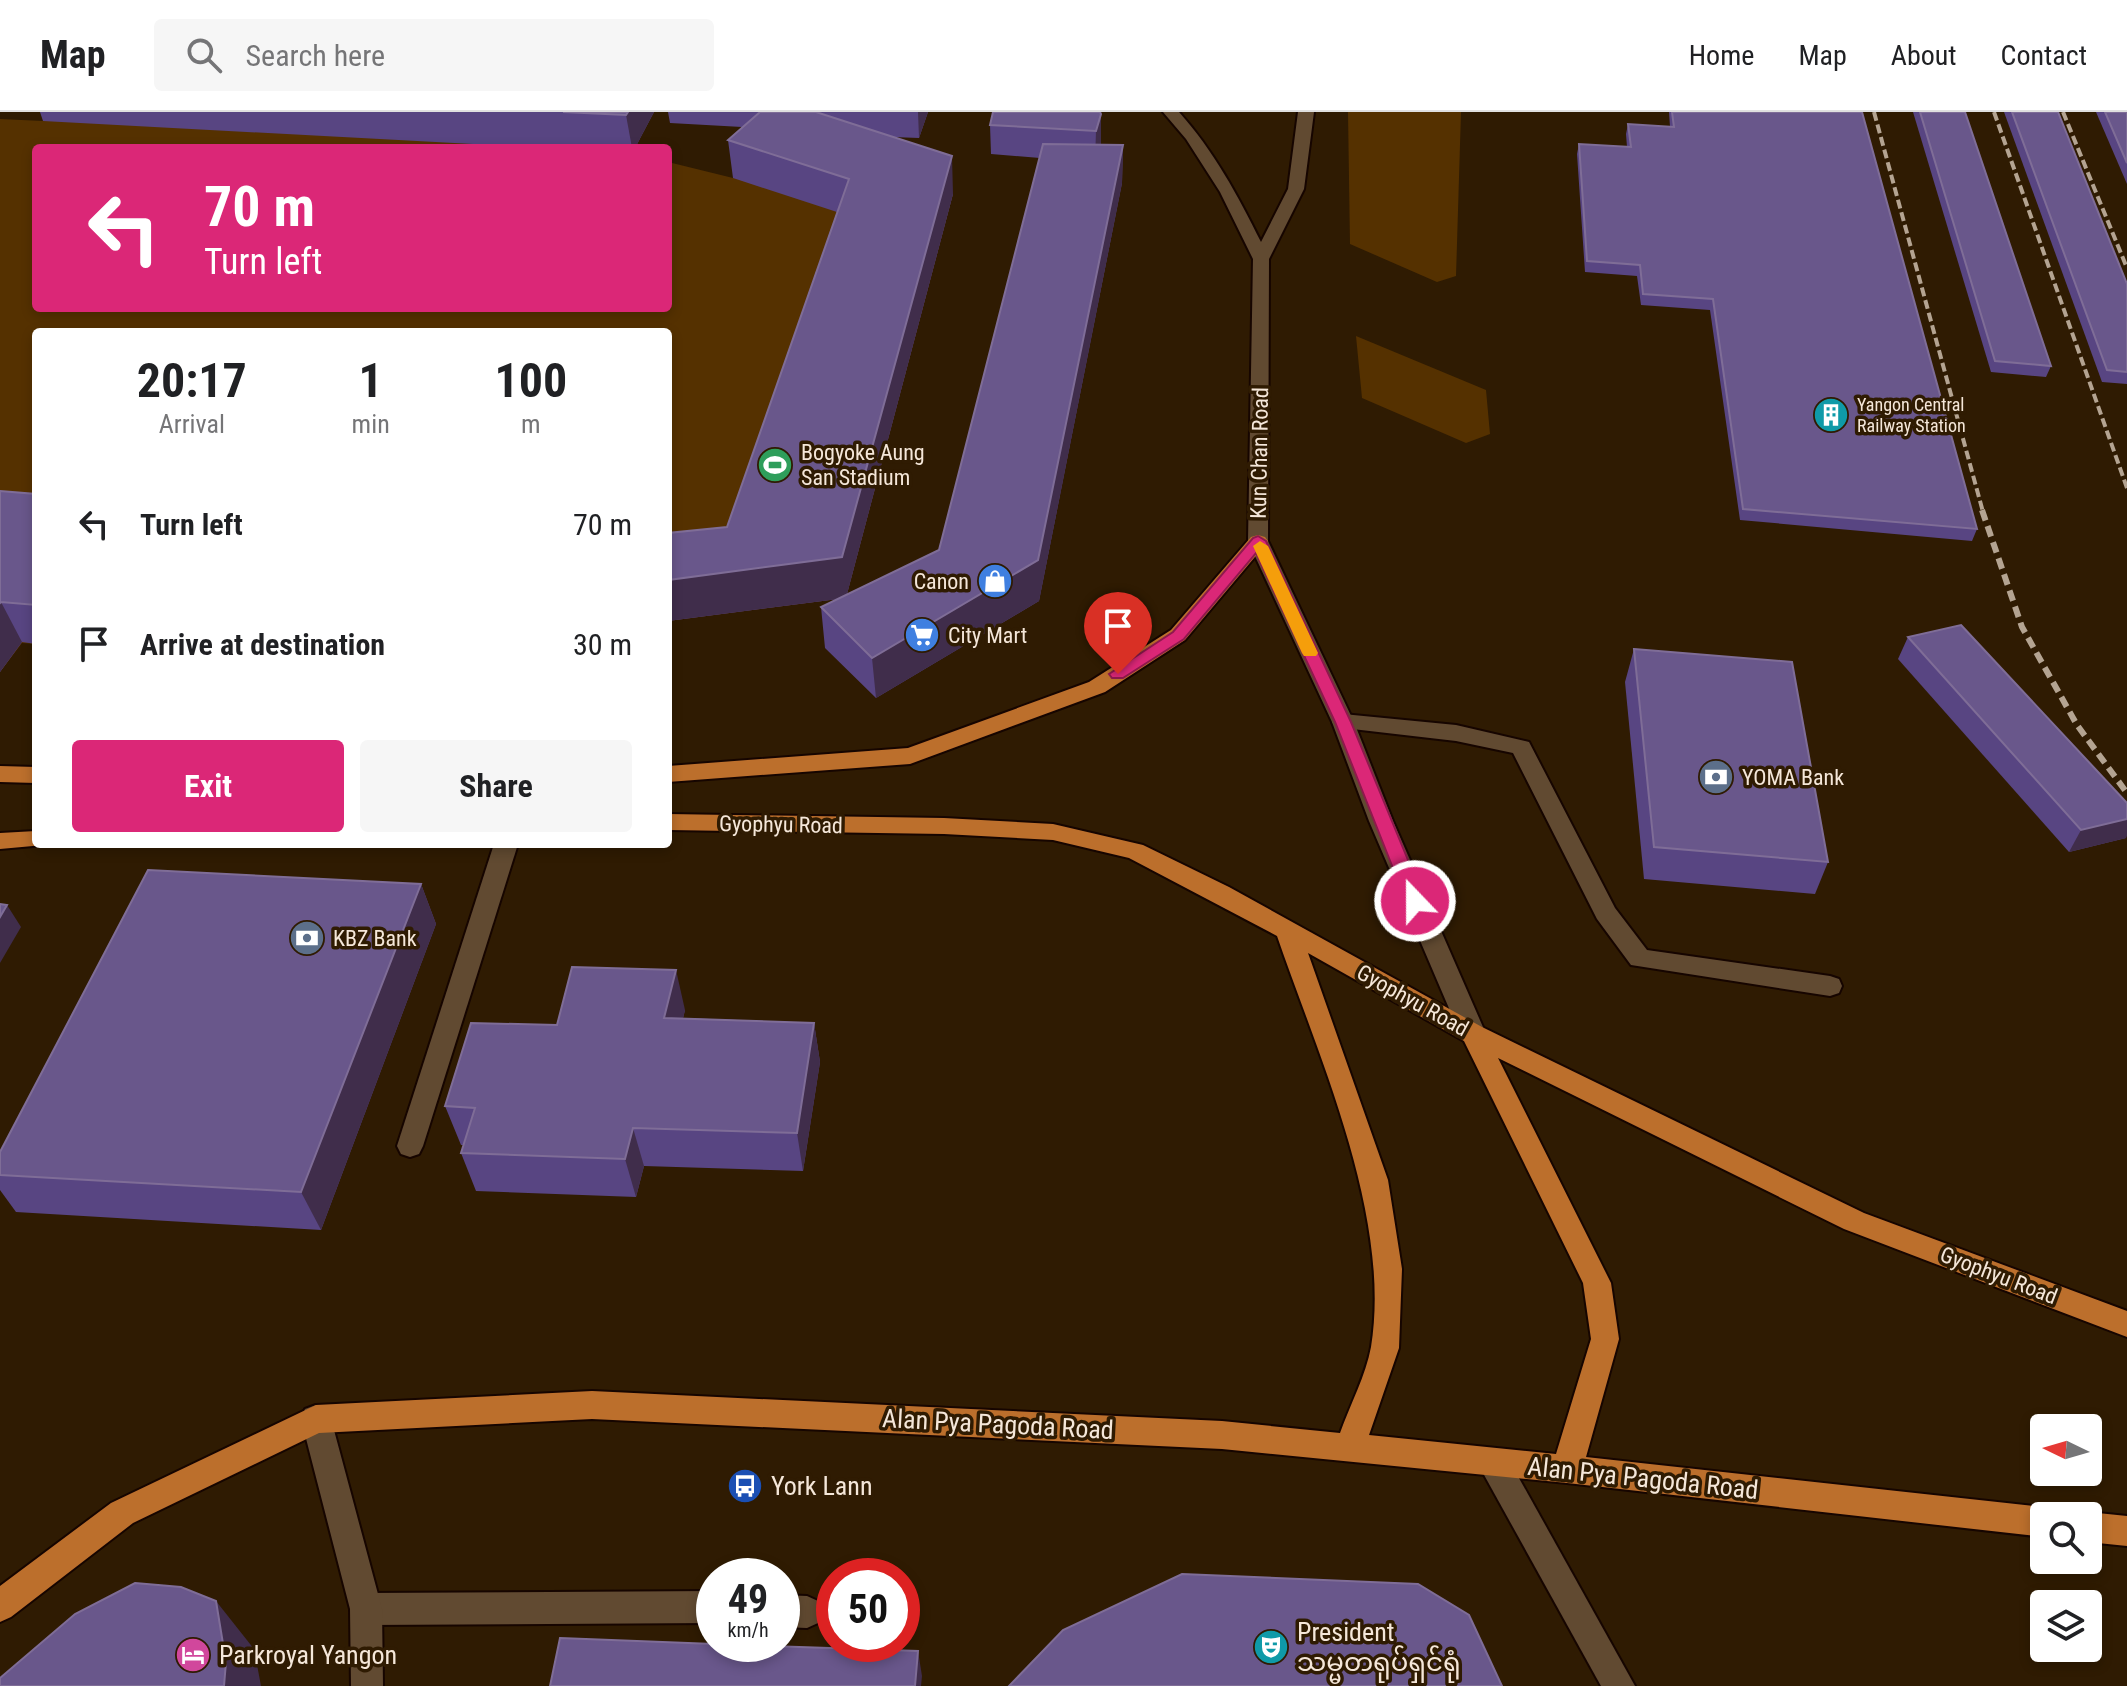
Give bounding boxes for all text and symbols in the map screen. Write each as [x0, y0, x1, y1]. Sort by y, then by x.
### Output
search box [154, 19, 714, 91]
text: Map [40, 33, 106, 77]
icon: search [182, 33, 226, 77]
text: Search here [246, 38, 385, 73]
text: Home [1689, 39, 1754, 72]
text: Map [1798, 39, 1847, 72]
text: About [1891, 39, 1957, 72]
text: Contact [2001, 39, 2087, 72]
text: 70 m [204, 174, 315, 240]
icon: left [72, 176, 176, 280]
text: Turn left [204, 241, 322, 283]
text: 20:17 [137, 352, 247, 409]
text: 1 [359, 352, 383, 409]
text: 100 [494, 352, 567, 409]
street label: Kun Chan Road [1246, 387, 1273, 519]
place label: Yangon Central Railway Station [1857, 394, 1966, 436]
building icon: Yangon Central Railway Station [1812, 396, 1850, 434]
text: Arrival [159, 409, 225, 439]
text: min [352, 409, 390, 439]
text: m [521, 409, 541, 439]
place label: Bogyoke Aung San Stadium [801, 440, 925, 490]
sports icon: Bogyoke Aung San Stadium [756, 446, 794, 484]
icon: left [72, 502, 116, 546]
text: Turn left [140, 507, 243, 542]
text: 70 m [573, 507, 632, 542]
shop icon: Canon [976, 562, 1014, 600]
place label: Canon [914, 569, 969, 594]
pin [1084, 592, 1152, 674]
icon: arrive [1096, 604, 1140, 648]
supermarket icon: City Mart [903, 616, 941, 654]
icon: arrive [72, 622, 116, 666]
place label: City Mart [948, 623, 1027, 648]
text: Arrive at destination [140, 627, 385, 662]
text: 30 m [573, 627, 632, 662]
button: Exit [72, 740, 344, 832]
button: Share [360, 740, 632, 832]
bank icon: YOMA Bank [1697, 758, 1735, 796]
place label: YOMA Bank [1742, 765, 1844, 790]
street label: Gyophyu Road [719, 811, 843, 838]
position arrow [1373, 859, 1457, 943]
bank icon: KBZ Bank [288, 919, 326, 957]
place label: KBZ Bank [333, 926, 417, 951]
street label: Gyophyu Road [1353, 960, 1473, 1041]
street label: Gyophyu Road [1937, 1242, 2061, 1309]
street label: Alan Pya Pagoda Road [881, 1403, 1115, 1445]
north arrow [2030, 1414, 2102, 1486]
map controls [2030, 1414, 2102, 1662]
street label: Alan Pya Pagoda Road [1526, 1451, 1760, 1505]
bus stop icon: York Lann [726, 1467, 764, 1505]
place label: York Lann [771, 1471, 873, 1501]
button: search [2030, 1502, 2102, 1574]
speed limit sign: 50 [816, 1558, 920, 1662]
text: 49 [728, 1576, 768, 1623]
button: layers [2030, 1590, 2102, 1662]
place label: President သမ္မတရုပ်ရှင်ရုံ [1297, 1617, 1461, 1684]
text: km/h [727, 1618, 769, 1642]
theatre icon: President သမ္မတရုပ်ရှင်ရုံ [1252, 1628, 1290, 1666]
hotel icon: Parkroyal Yangon [174, 1636, 212, 1674]
place label: Parkroyal Yangon [219, 1640, 397, 1670]

